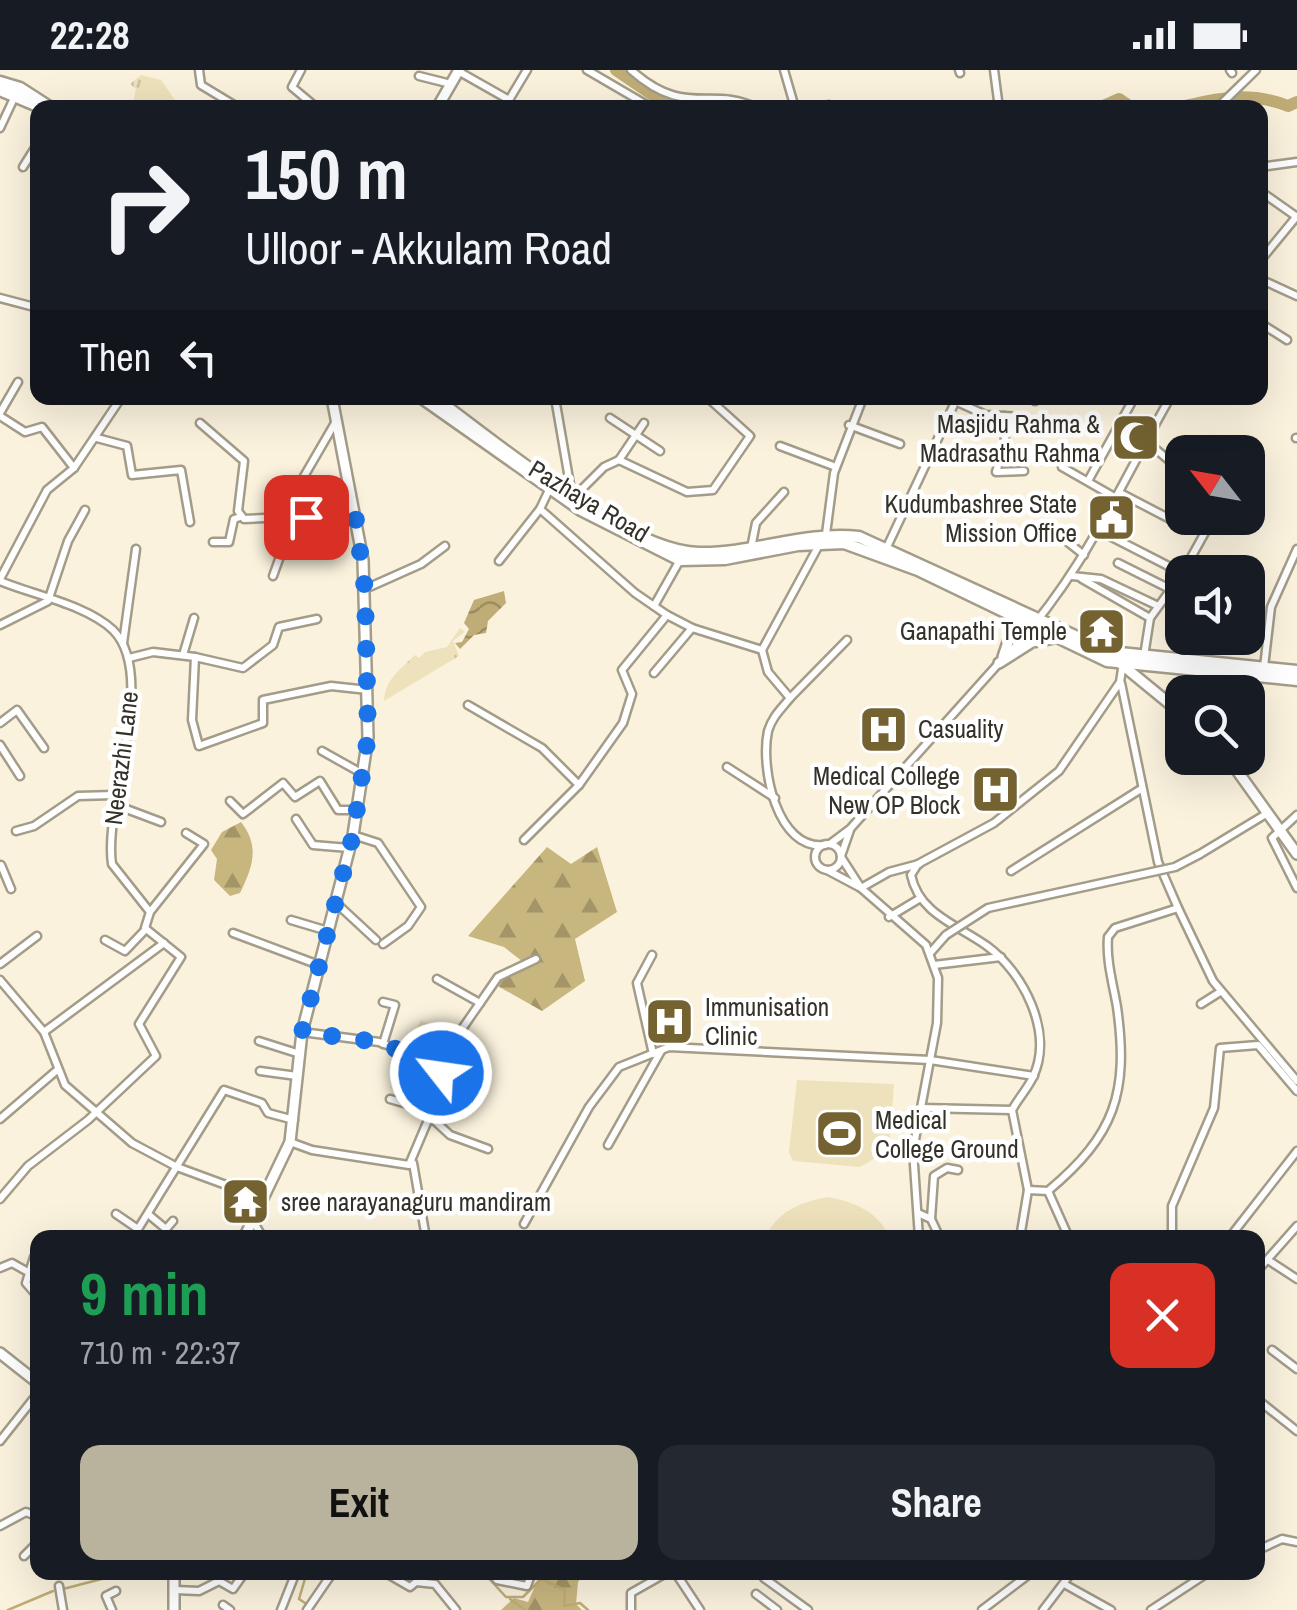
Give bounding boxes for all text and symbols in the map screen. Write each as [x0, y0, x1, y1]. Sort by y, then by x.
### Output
text: 22:28 [50, 10, 130, 61]
text: 150 m [245, 127, 408, 221]
icon: right [80, 140, 210, 270]
text: Ulloor - Akkulam Road [245, 217, 612, 278]
icon: left [171, 330, 226, 385]
text: Then [80, 332, 151, 383]
place label: Masjidu Rahma & Madrasathu Rahma [920, 407, 1101, 470]
mosque icon: Masjidu Rahma & Madrasathu Rahma [1109, 412, 1161, 464]
north arrow [1165, 435, 1265, 535]
map controls [1165, 435, 1265, 775]
street label: Pazhaya Road [523, 452, 655, 550]
pin [264, 475, 349, 560]
place label: Kudumbashree State Mission Office [884, 487, 1077, 550]
icon: arrive [279, 490, 334, 545]
public building icon: Kudumbashree State Mission Office [1086, 492, 1138, 544]
button: sound [1165, 555, 1265, 655]
temple icon: Ganapathi Temple [1076, 605, 1128, 657]
place label: Ganapathi Temple [900, 614, 1067, 648]
button: search [1165, 675, 1265, 775]
street label: Neerazhi Lane [96, 689, 146, 827]
hospital icon: Casuality [857, 703, 909, 755]
place label: Casuality [918, 712, 1004, 746]
place label: Medical College New OP Block [813, 759, 961, 822]
hospital icon: Medical College New OP Block [969, 764, 1021, 816]
place label: Immunisation Clinic [705, 990, 829, 1053]
hospital icon: Immunisation Clinic [644, 995, 696, 1047]
position arrow [389, 1021, 493, 1125]
place label: Medical College Ground [875, 1103, 1019, 1166]
sports icon: Medical College Ground [814, 1108, 866, 1160]
temple icon: sree narayanaguru mandiram [220, 1176, 272, 1228]
place label: sree narayanaguru mandiram [281, 1185, 551, 1219]
text: 9 min [80, 1253, 209, 1334]
button: close [1110, 1263, 1215, 1368]
text: 710 m · 22:37 [80, 1331, 240, 1374]
button: Exit [80, 1445, 638, 1560]
button: Share [658, 1445, 1215, 1560]

